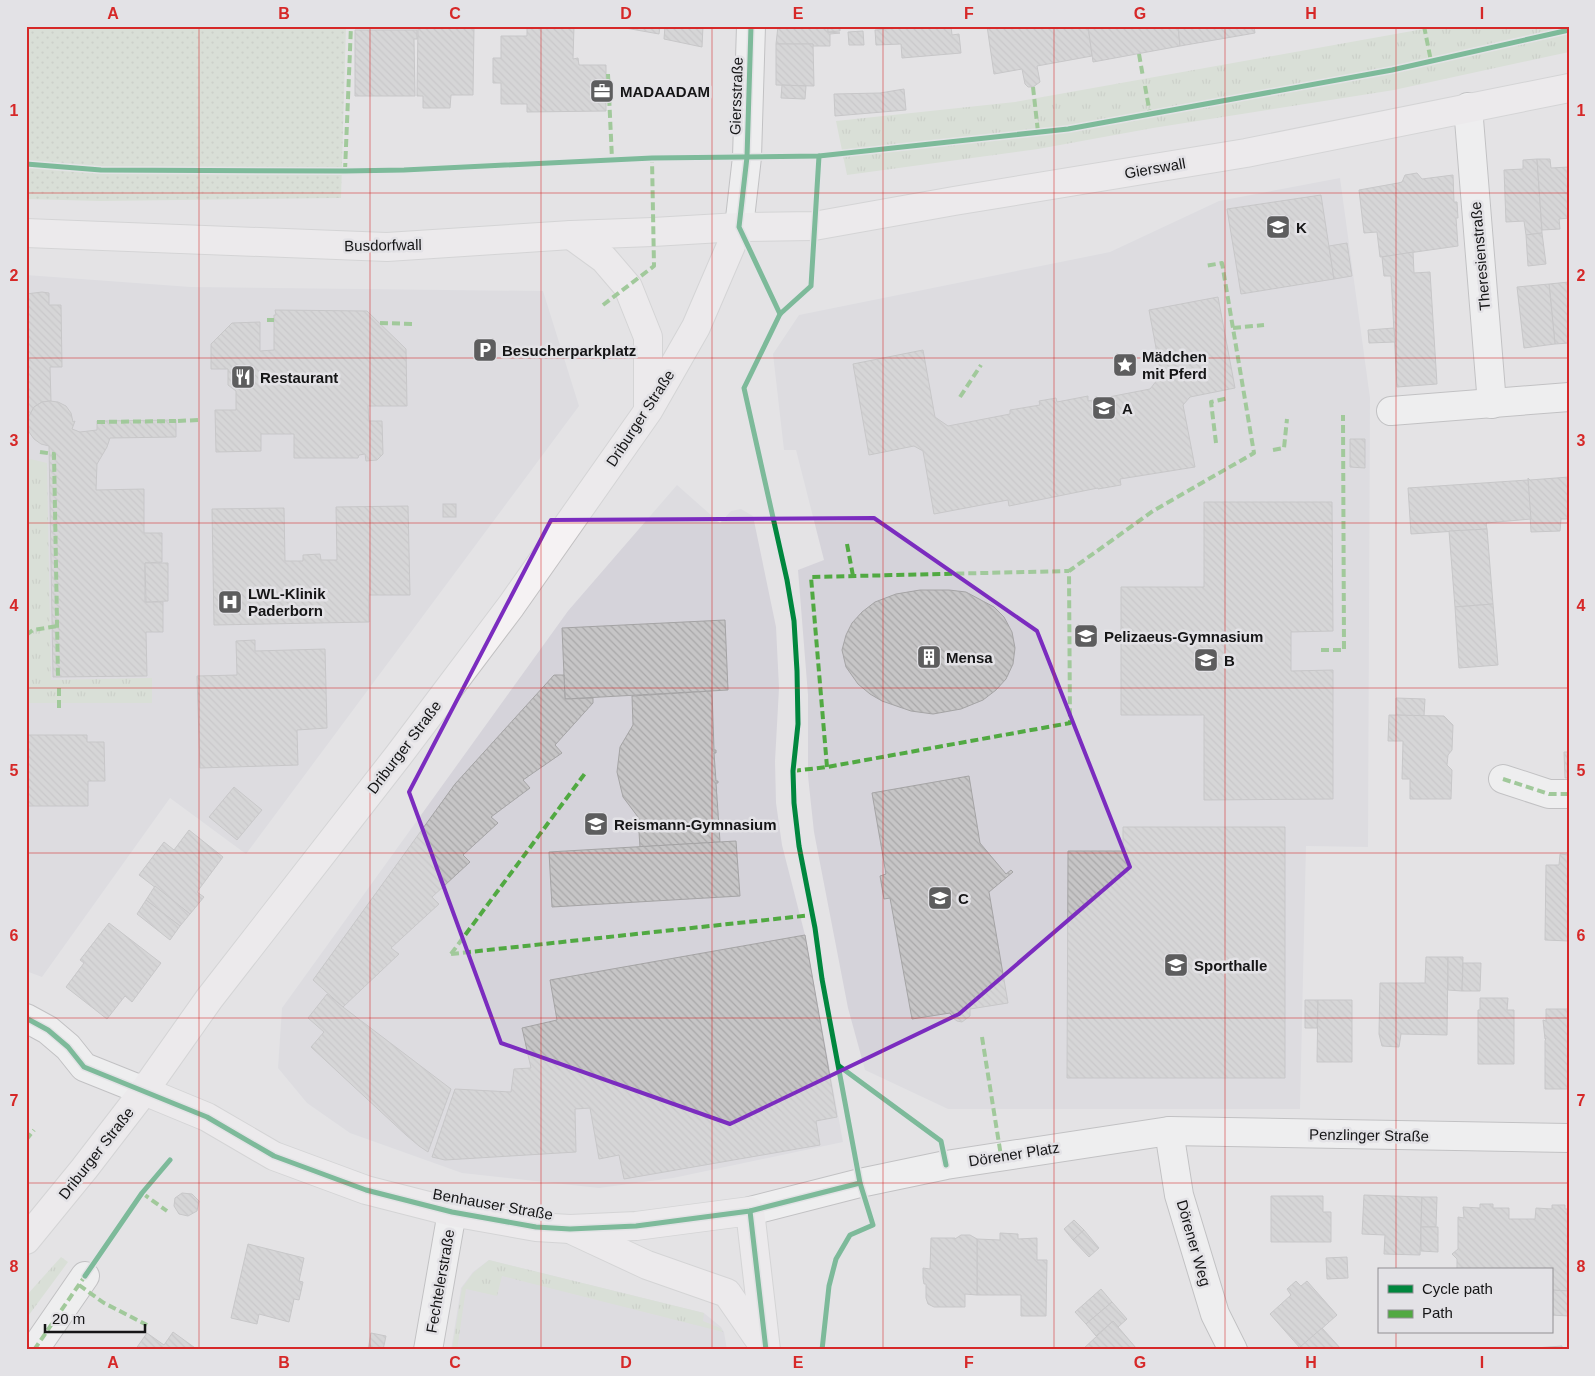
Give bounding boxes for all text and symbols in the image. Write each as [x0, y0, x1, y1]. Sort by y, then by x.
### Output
text: A [107, 5, 119, 22]
text: B [278, 5, 290, 22]
text: C [449, 5, 461, 22]
text: D [620, 5, 632, 22]
text: E [793, 5, 804, 22]
text: F [964, 5, 974, 22]
text: G [1134, 5, 1146, 22]
text: H [1305, 5, 1317, 22]
text: I [1480, 5, 1484, 22]
street label: Giersstraße [726, 57, 746, 135]
office icon: MADAADAM [589, 78, 615, 104]
place label: MADAADAM [620, 83, 710, 100]
text: 1 [10, 102, 19, 119]
text: 1 [1577, 102, 1586, 119]
street label: Gierswall [1123, 154, 1187, 182]
street label: Theresienstraße [1467, 201, 1493, 311]
school or university icon: K [1265, 214, 1291, 240]
place label: K [1296, 219, 1307, 236]
street label: Busdorfwall [344, 236, 422, 254]
text: 2 [10, 267, 19, 284]
text: 2 [1577, 267, 1586, 284]
parking icon: Besucherparkplatz [472, 337, 498, 363]
place label: Besucherparkplatz [502, 342, 636, 359]
place label: Mädchen mit Pferd [1142, 348, 1207, 382]
place icon: Mädchen mit Pferd [1112, 352, 1138, 378]
restaurant icon: Restaurant [230, 364, 256, 390]
street label: Driburger Straße [602, 367, 678, 469]
place label: Restaurant [260, 369, 338, 386]
school or university icon: A [1091, 395, 1117, 421]
place label: A [1122, 400, 1133, 417]
text: 3 [10, 432, 19, 449]
text: 3 [1577, 432, 1586, 449]
place label: LWL-Klinik Paderborn [248, 585, 326, 619]
hospital icon: LWL-Klinik Paderborn [217, 589, 243, 615]
text: 4 [10, 597, 19, 614]
text: 4 [1577, 597, 1586, 614]
school or university icon: Pelizaeus-Gymnasium [1073, 623, 1099, 649]
place label: Pelizaeus-Gymnasium [1104, 628, 1263, 645]
building icon: Mensa [916, 644, 942, 670]
school or university icon: B [1193, 647, 1219, 673]
place label: Mensa [946, 649, 993, 666]
place label: B [1224, 652, 1235, 669]
street label: Driburger Straße [364, 697, 444, 797]
text: 5 [10, 762, 19, 779]
text: 5 [1577, 762, 1586, 779]
school or university icon: Reismann-Gymnasium [583, 811, 609, 837]
place label: Reismann-Gymnasium [614, 816, 777, 833]
school or university icon: C [927, 885, 953, 911]
place label: C [958, 890, 969, 907]
text: 6 [10, 927, 19, 944]
text: 6 [1577, 927, 1586, 944]
school or university icon: Sporthalle [1163, 952, 1189, 978]
place label: Sporthalle [1194, 957, 1267, 974]
text: 7 [10, 1092, 19, 1109]
text: 7 [1577, 1092, 1586, 1109]
street label: Driburger Straße [55, 1104, 137, 1202]
street label: Penzlinger Straße [1309, 1125, 1429, 1145]
street label: Dörener Platz [967, 1138, 1061, 1170]
street label: Benhauser Straße [432, 1185, 554, 1223]
street label: Dörener Weg [1174, 1198, 1214, 1288]
street label: Fechtelerstraße [423, 1228, 457, 1334]
text: 8 [10, 1258, 19, 1275]
text: 8 [1577, 1258, 1586, 1275]
legend [1378, 1268, 1552, 1334]
text: Cycle path [1422, 1280, 1493, 1297]
scale bar [45, 1301, 145, 1333]
text: Path [1422, 1304, 1453, 1321]
text: 20 m [52, 1310, 85, 1327]
text: A [107, 1354, 119, 1371]
text: B [278, 1354, 290, 1371]
text: C [449, 1354, 461, 1371]
text: D [620, 1354, 632, 1371]
text: E [793, 1354, 804, 1371]
text: F [964, 1354, 974, 1371]
text: G [1134, 1354, 1146, 1371]
text: H [1305, 1354, 1317, 1371]
text: I [1480, 1354, 1484, 1371]

